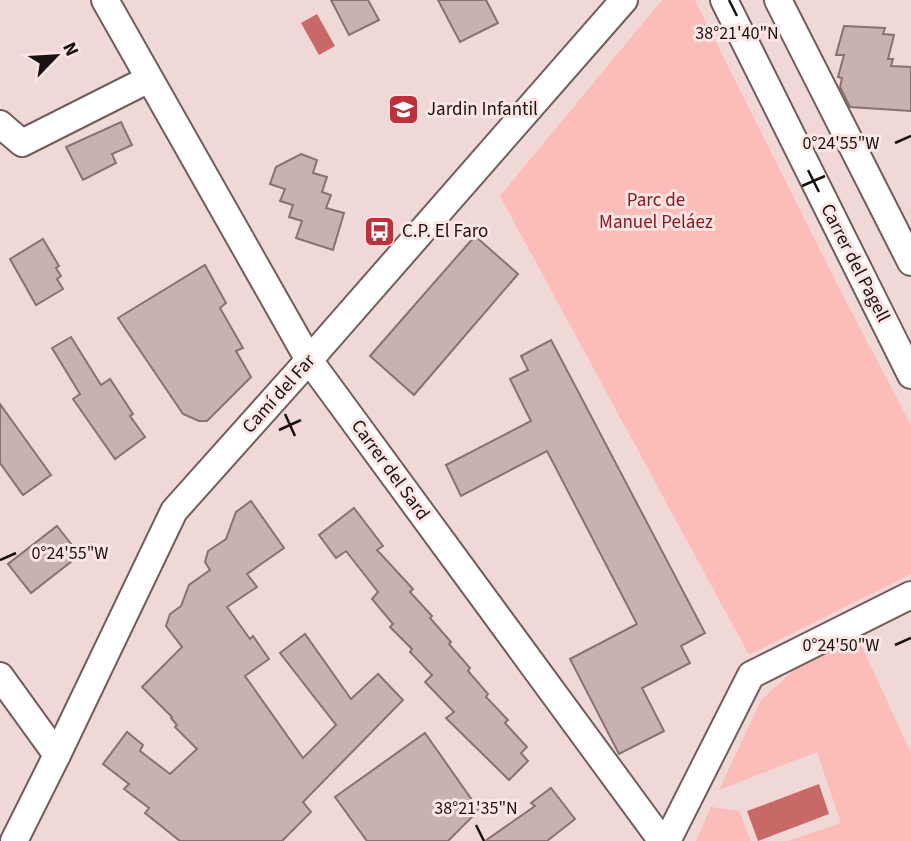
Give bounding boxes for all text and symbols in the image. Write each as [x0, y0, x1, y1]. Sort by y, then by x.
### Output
north arrow [21, 21, 91, 91]
text: 38°21'40"N [695, 21, 779, 46]
text: N [55, 38, 85, 61]
school or university icon: Jardin Infantil [387, 92, 421, 126]
place label: Jardin Infantil [427, 96, 538, 123]
text: 0°24'55"W [803, 131, 880, 156]
park label: Parc de Manuel Peláez [599, 187, 713, 236]
street label: Carrer del Pagell [814, 199, 897, 327]
bus stop icon: C.P. El Faro [362, 214, 396, 248]
place label: C.P. El Faro [402, 218, 488, 245]
street label: Camí del Far [236, 348, 322, 440]
street label: Carrer del Sard [344, 414, 436, 526]
text: 0°24'55"W [32, 541, 109, 566]
text: 0°24'50"W [803, 633, 880, 658]
text: 38°21'35"N [434, 796, 518, 821]

